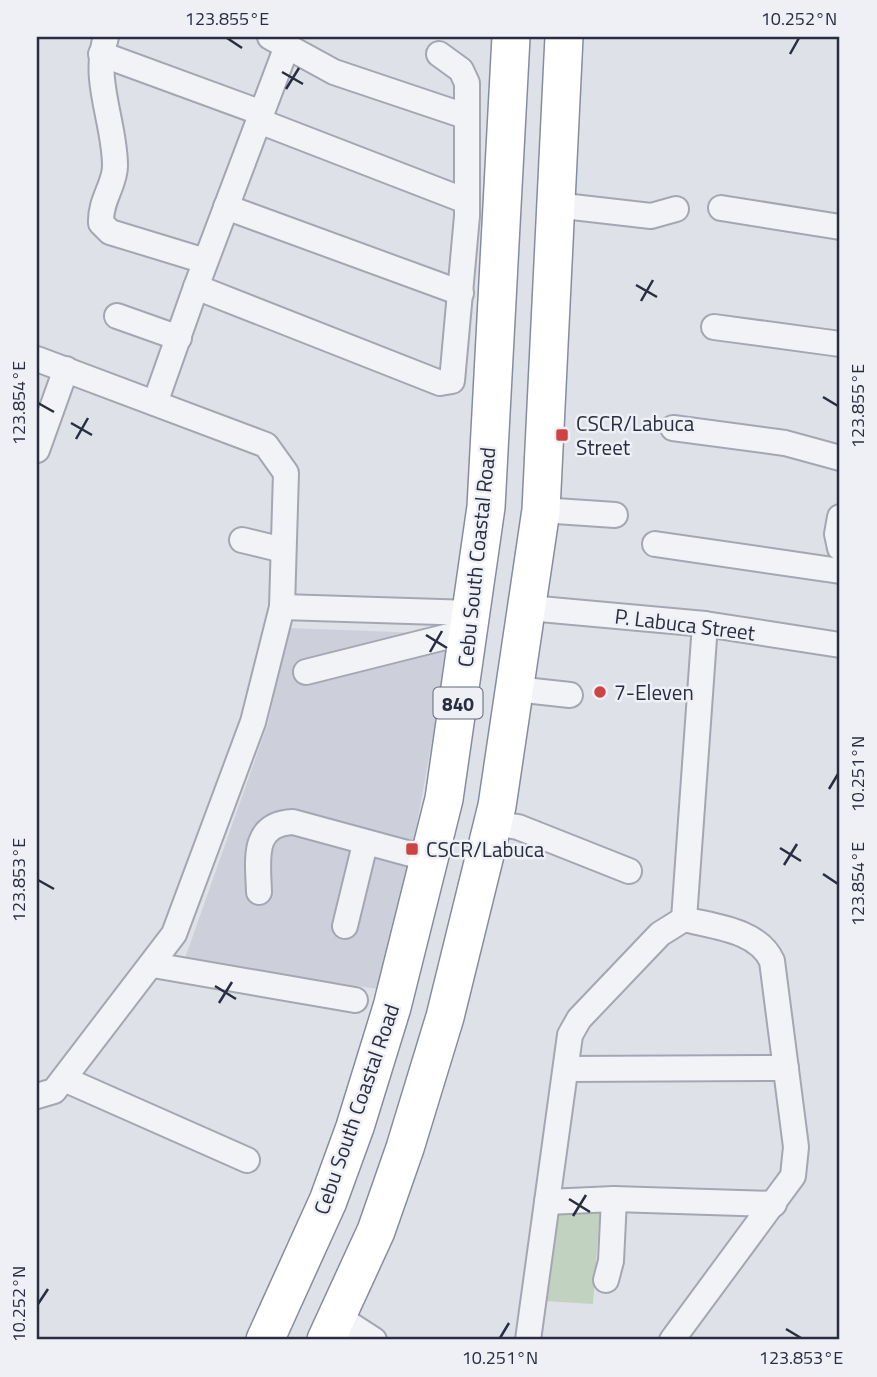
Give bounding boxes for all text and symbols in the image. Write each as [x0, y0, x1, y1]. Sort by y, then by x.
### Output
text: 123.855°E [185, 5, 269, 32]
text: 10.252°N [761, 5, 837, 32]
text: 123.854°E [5, 361, 32, 445]
text: 123.855°E [844, 364, 871, 448]
place label: CSCR/Labuca Street [576, 407, 695, 463]
marker: CSCR/Labuca Street [554, 427, 570, 443]
street label: Cebu South Coastal Road [449, 445, 503, 669]
street label: P. Labuca Street [613, 600, 758, 649]
place label: 7-Eleven [614, 676, 694, 708]
marker: 7-Eleven [592, 684, 608, 700]
road number: 840 [434, 688, 482, 718]
text: 10.251°N [844, 736, 871, 812]
place label: CSCR/Labuca [426, 833, 545, 865]
text: 123.853°E [5, 838, 32, 922]
marker: CSCR/Labuca [404, 841, 420, 857]
text: 123.854°E [844, 842, 871, 926]
street label: Cebu South Coastal Road [305, 999, 407, 1219]
text: 10.252°N [5, 1266, 32, 1342]
text: 10.251°N [462, 1344, 538, 1371]
text: 123.853°E [759, 1344, 843, 1371]

